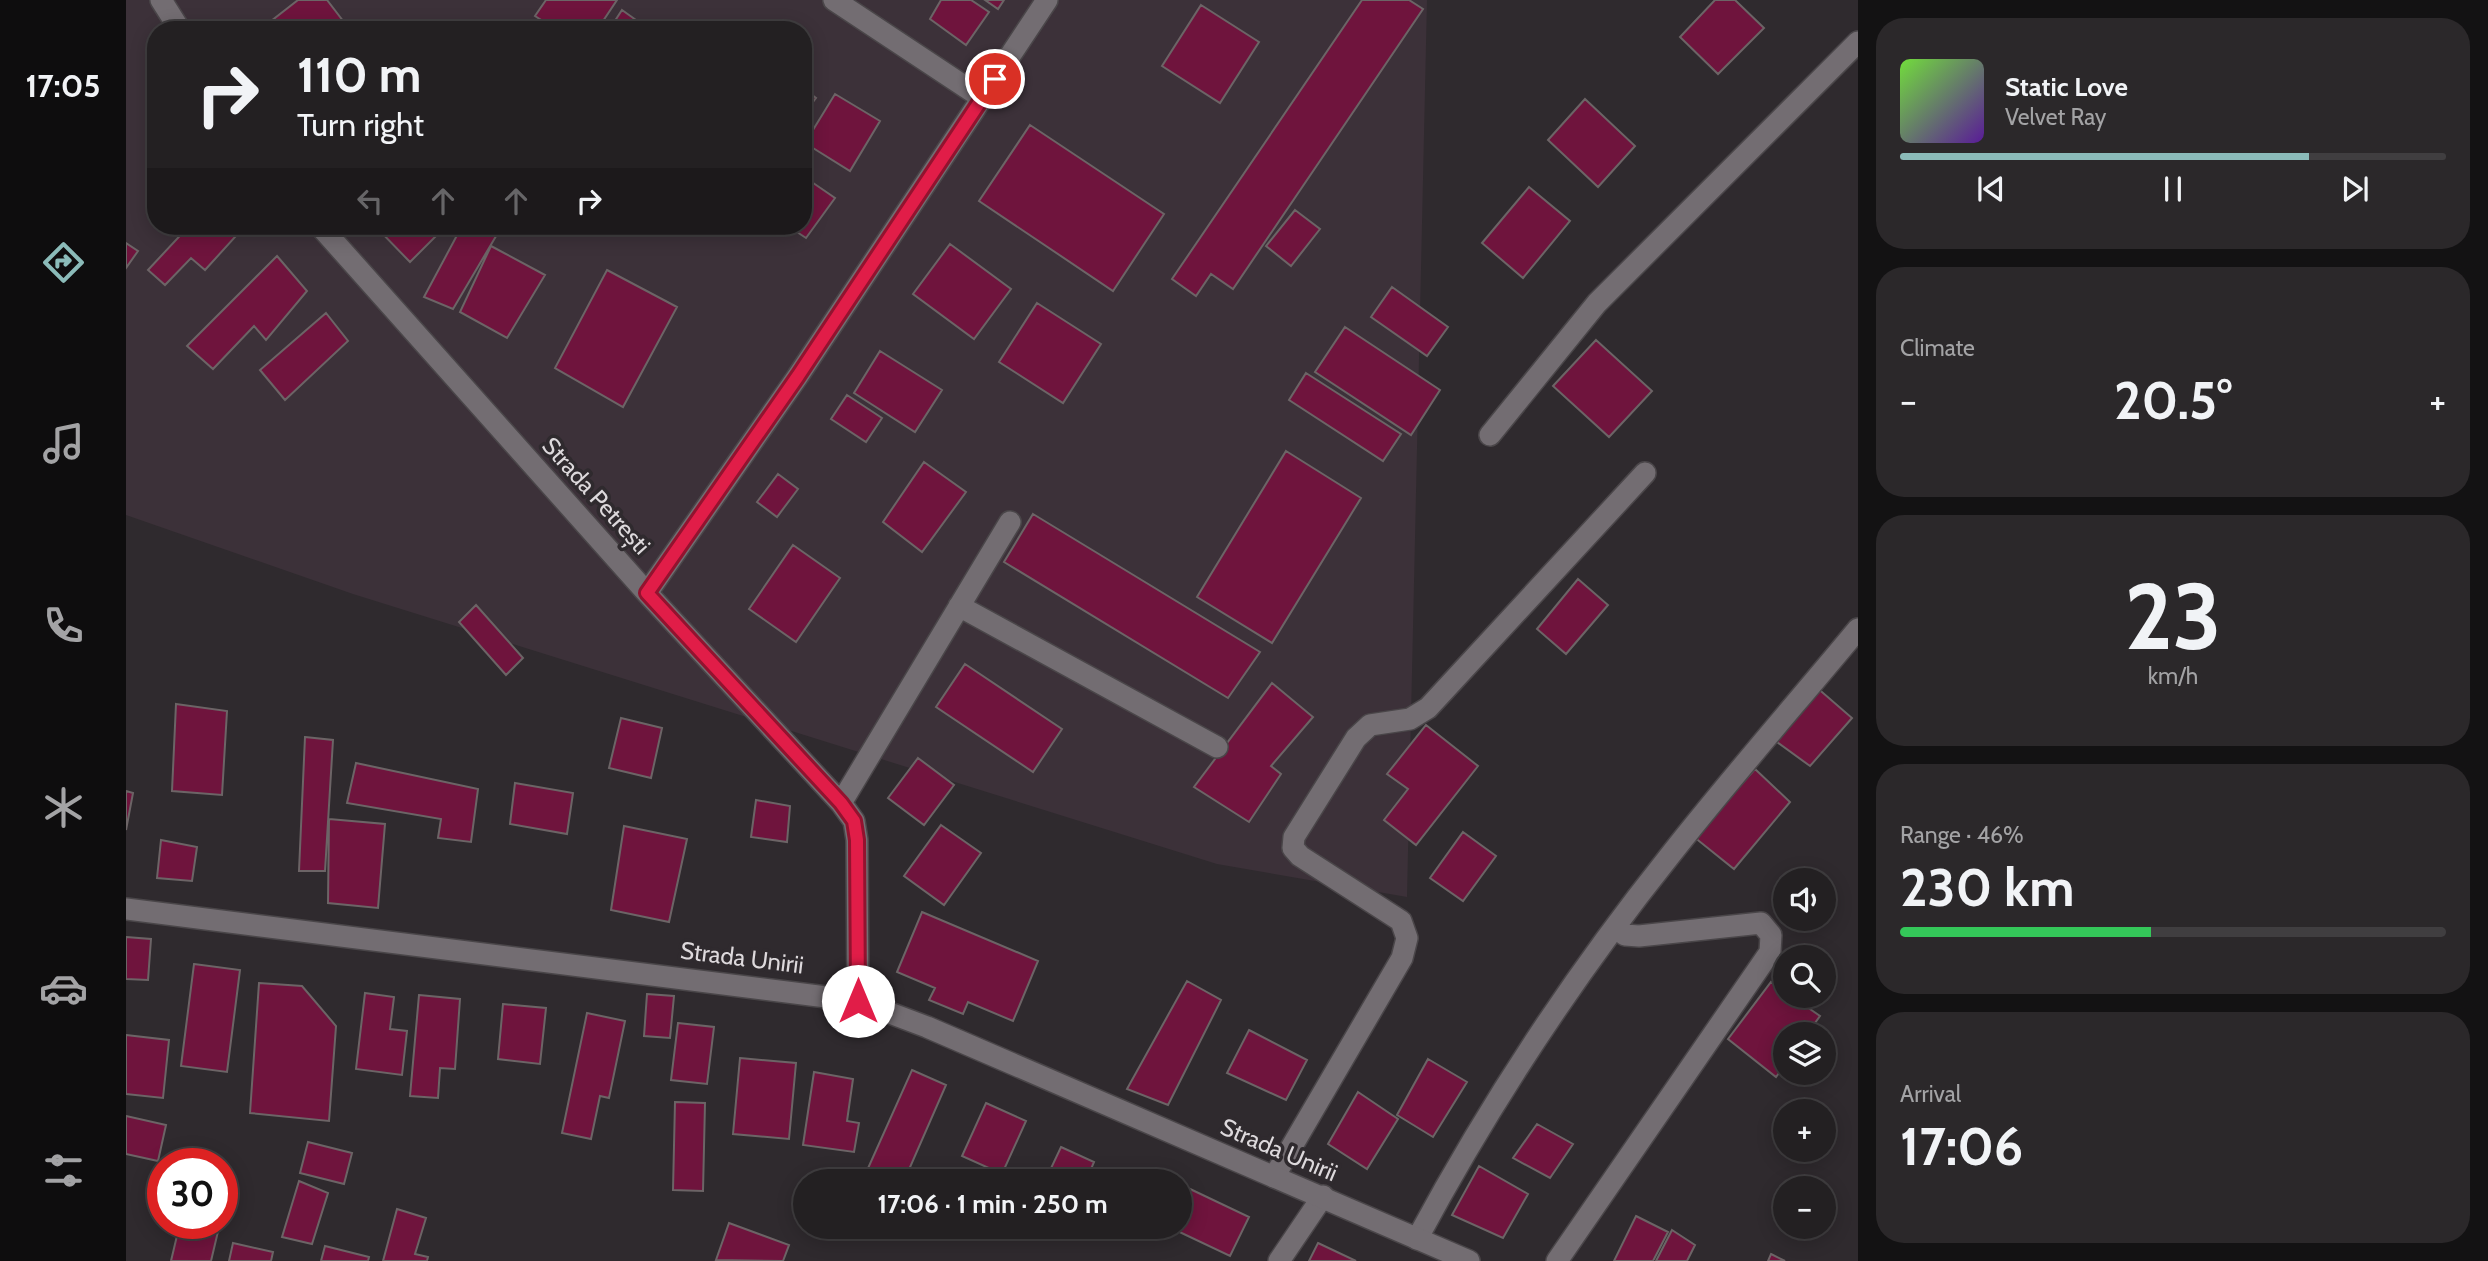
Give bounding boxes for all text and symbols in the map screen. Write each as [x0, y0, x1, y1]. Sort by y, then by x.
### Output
text: 110 m [297, 45, 421, 104]
icon: right [182, 49, 273, 140]
pin [965, 49, 1025, 109]
icon: arrive [976, 60, 1014, 98]
text: 17:05 [25, 66, 101, 105]
text: Static Love [2005, 71, 2128, 103]
text: Velvet Ray [2005, 103, 2106, 131]
text: Turn right [297, 105, 424, 144]
icon: previous [1972, 170, 2010, 208]
icon: pause [2154, 170, 2192, 208]
icon: next [2336, 170, 2374, 208]
icon: left [351, 182, 389, 220]
icon: ahead [424, 182, 462, 220]
icon: ahead [497, 182, 535, 220]
icon: right [570, 182, 608, 220]
icon: directions [39, 238, 88, 287]
text: Climate [1900, 334, 1975, 362]
text: 20.5° [2114, 369, 2232, 432]
text: − [1900, 377, 1917, 424]
text: + [2429, 377, 2446, 424]
icon: music [39, 419, 88, 468]
street label: Strada Petrești [536, 431, 656, 561]
text: 23 [2124, 561, 2222, 672]
icon: phone [39, 601, 88, 650]
text: km/h [2148, 662, 2198, 690]
icon: climate [39, 783, 88, 832]
text: Range · 46% [1900, 821, 2024, 849]
text: 230 km [1900, 856, 2074, 919]
map controls [1773, 868, 1836, 1239]
button: sound [1773, 868, 1836, 931]
street label: Strada Unirii [679, 936, 805, 979]
button: search [1773, 945, 1836, 1008]
icon: car [39, 964, 88, 1013]
position arrow [821, 964, 895, 1038]
button: layers [1773, 1022, 1836, 1085]
text: Arrival [1900, 1080, 1961, 1108]
button: + [1773, 1099, 1836, 1162]
street label: Strada Unirii [1216, 1112, 1342, 1187]
text: 17:06 [1900, 1115, 2023, 1178]
icon: filters [39, 1146, 88, 1195]
speed limit sign: 30 [147, 1148, 238, 1239]
button: − [1773, 1176, 1836, 1239]
text: 17:06 · 1 min · 250 m [877, 1188, 1108, 1220]

